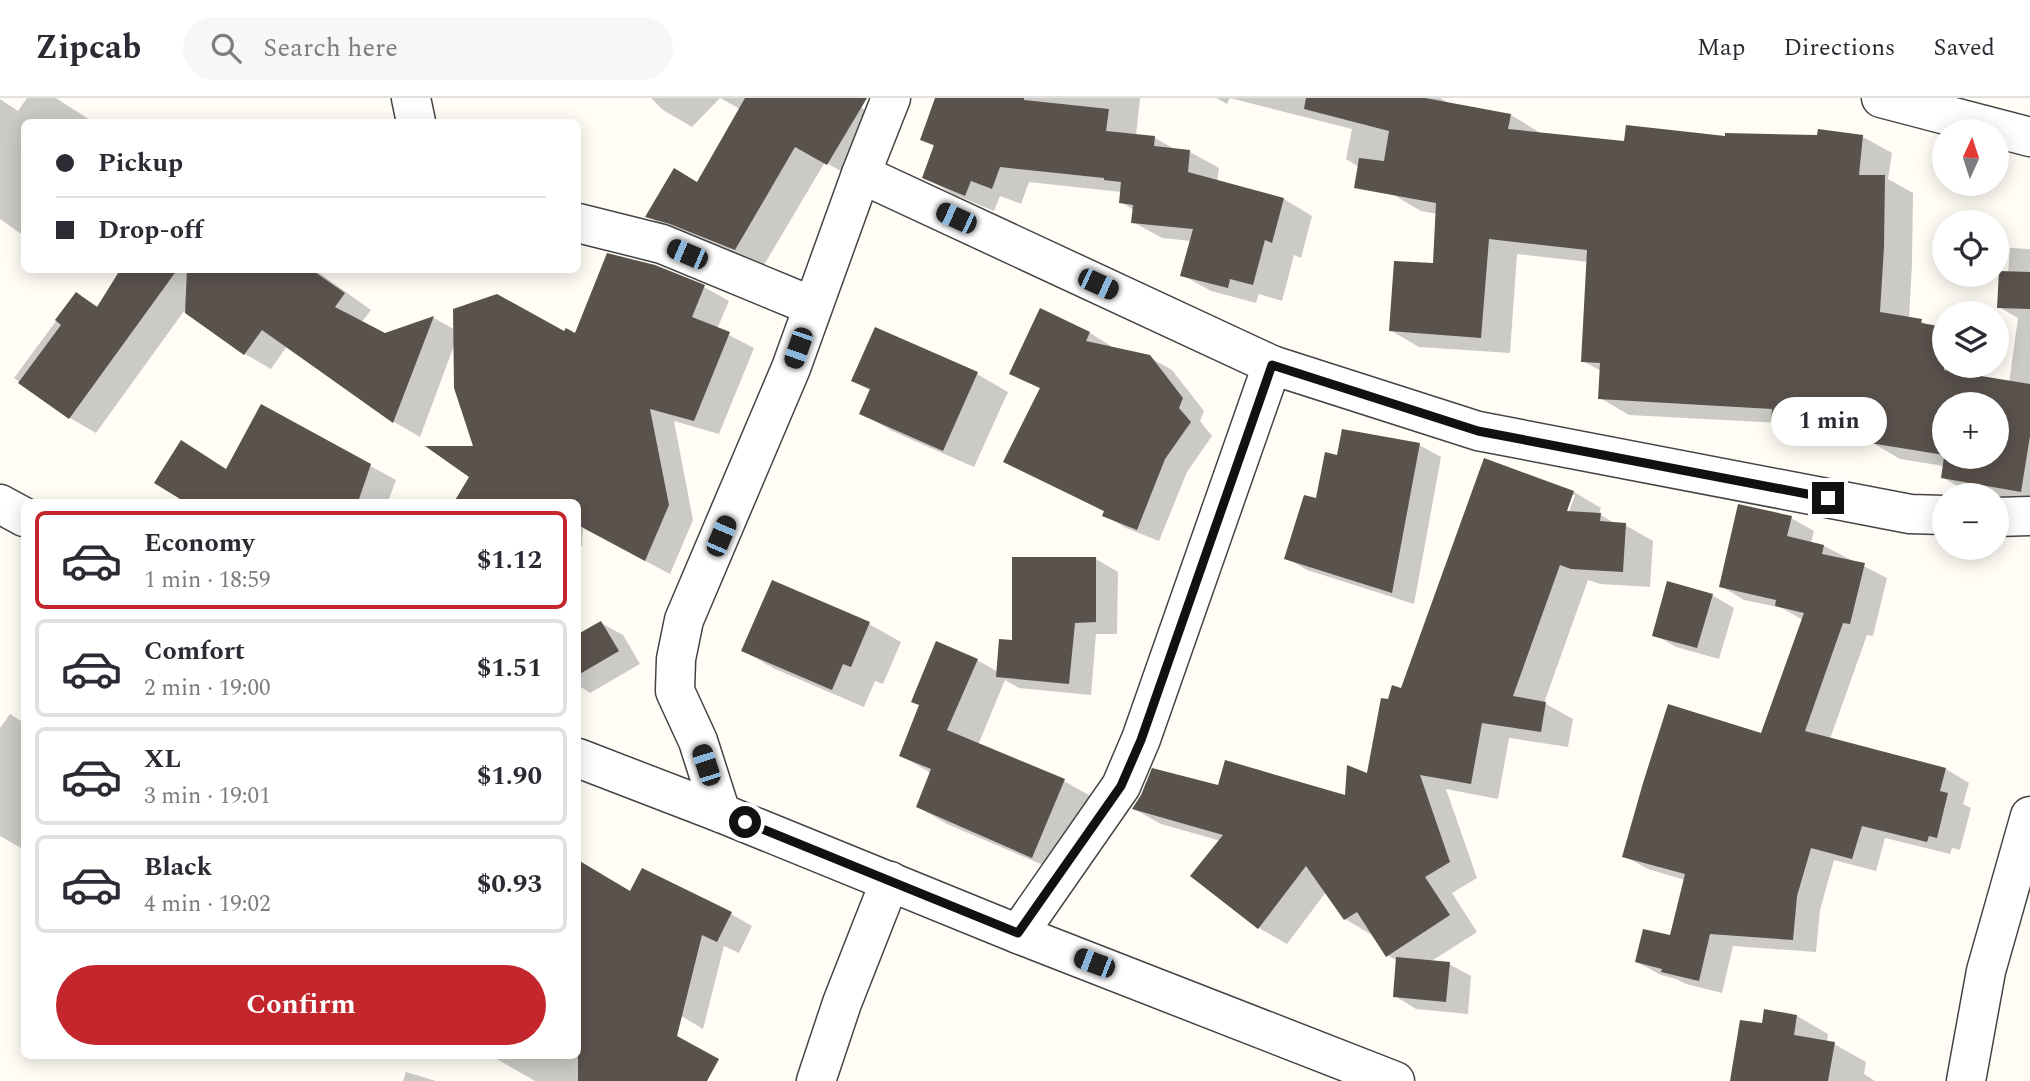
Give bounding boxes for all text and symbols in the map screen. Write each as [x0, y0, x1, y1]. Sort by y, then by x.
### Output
search box [183, 17, 673, 80]
text: Zipcab [35, 23, 141, 73]
text: Search here [263, 28, 398, 68]
icon: search [207, 29, 245, 67]
text: Map [1697, 30, 1745, 66]
text: Directions [1783, 30, 1895, 66]
text: Saved [1933, 30, 1995, 66]
north arrow [1932, 119, 2009, 196]
map controls [1932, 119, 2009, 560]
text: Pickup [98, 143, 183, 183]
car [933, 200, 980, 236]
text: Drop-off [98, 210, 203, 250]
button: locate [1932, 210, 2009, 287]
car [664, 236, 711, 272]
car [1075, 266, 1122, 302]
button: layers [1932, 301, 2009, 378]
car [782, 325, 815, 371]
button: + [1932, 392, 2009, 469]
callout: 1 min [1770, 396, 1886, 446]
text: 1 min [1798, 404, 1860, 439]
route end [1812, 482, 1844, 514]
button: − [1932, 483, 2009, 560]
car [704, 513, 739, 559]
text: Economy [144, 523, 254, 563]
icon: car [60, 529, 123, 592]
text: $1.12 [477, 540, 542, 580]
text: 1 min · 18:59 [144, 563, 271, 598]
text: Comfort [144, 631, 245, 671]
icon: car [60, 637, 123, 700]
text: $1.51 [477, 648, 542, 688]
text: 2 min · 19:00 [144, 671, 271, 706]
text: XL [144, 739, 181, 779]
car [690, 742, 723, 788]
icon: car [60, 745, 123, 808]
text: $1.90 [477, 756, 542, 796]
text: 3 min · 19:01 [144, 779, 271, 814]
route start [729, 806, 761, 838]
text: Black [144, 847, 212, 887]
icon: car [60, 853, 123, 916]
text: $0.93 [477, 864, 542, 904]
text: 4 min · 19:02 [144, 887, 271, 922]
car [1071, 946, 1118, 980]
button: Confirm [56, 965, 546, 1045]

